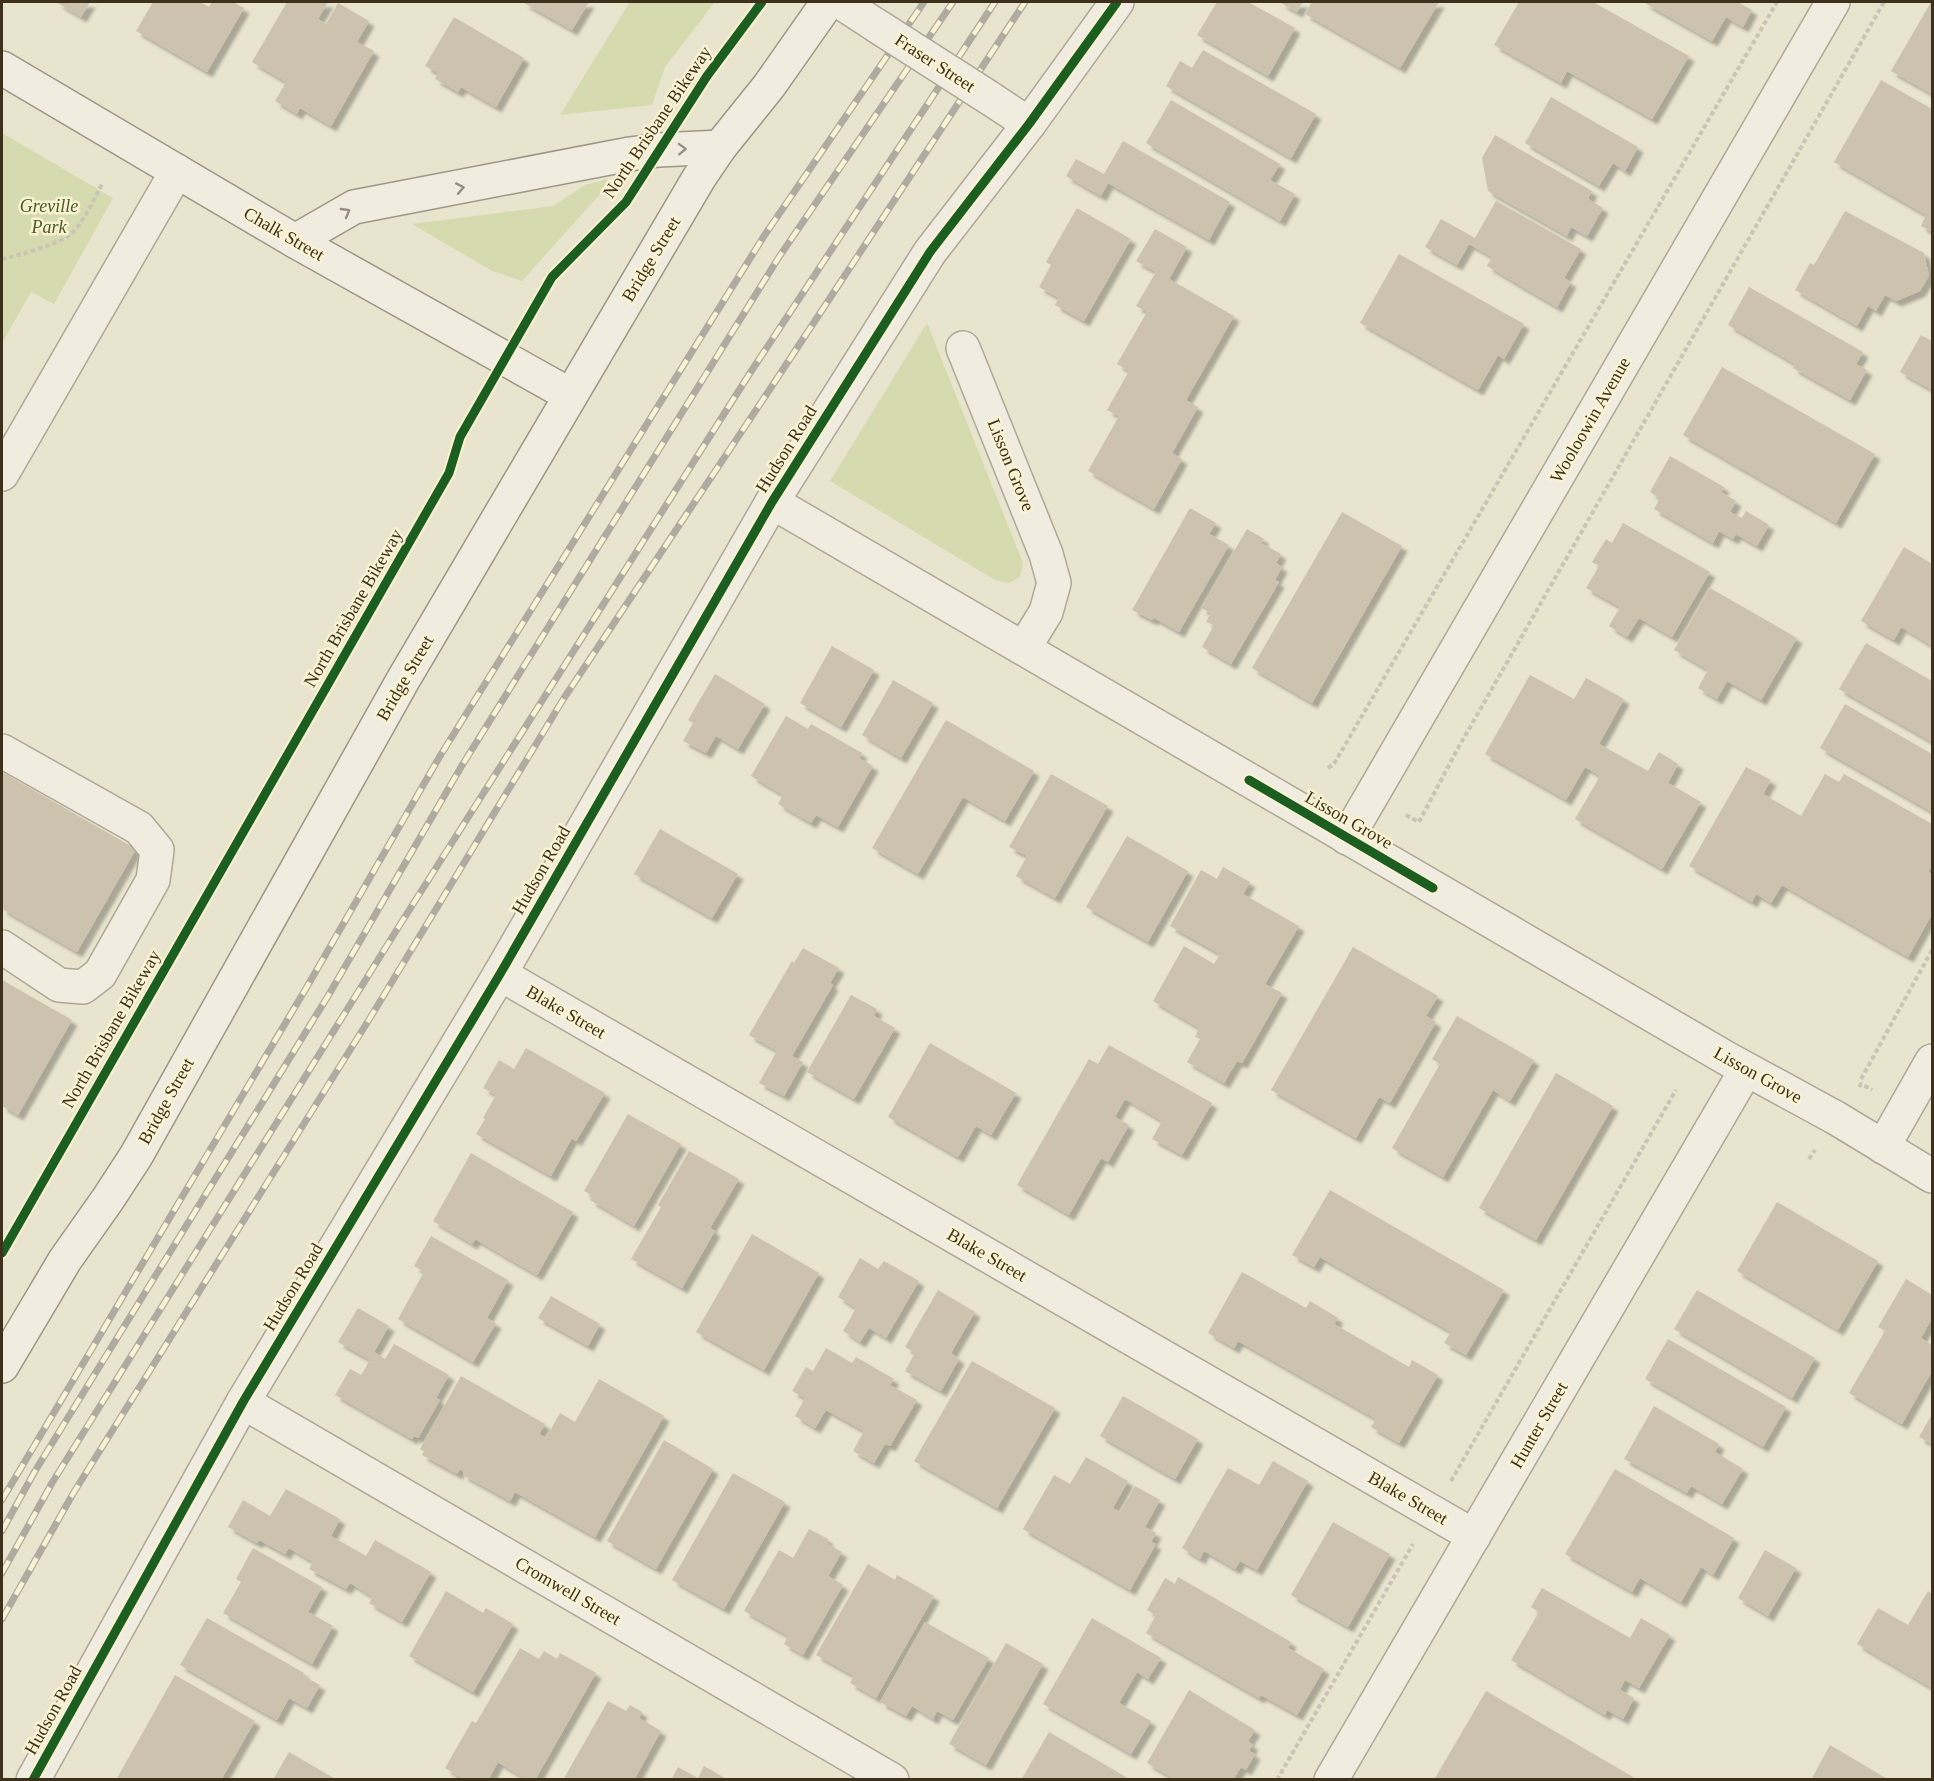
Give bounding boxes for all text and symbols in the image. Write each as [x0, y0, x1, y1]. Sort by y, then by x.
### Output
street label: Fraser Street [891, 30, 979, 96]
street label: North Brisbane Bikeway [599, 42, 715, 202]
one-way arrow [677, 142, 686, 155]
one-way arrow [455, 182, 464, 194]
park label: Greville Park [20, 196, 78, 237]
street label: Chalk Street [240, 203, 328, 265]
one-way arrow [340, 208, 350, 219]
street label: Bridge Street [618, 213, 684, 305]
street label: Wooloowin Avenue [1546, 354, 1634, 486]
street label: Hudson Road [751, 402, 821, 496]
street label: Lisson Grove [983, 416, 1039, 514]
street label: North Brisbane Bikeway [300, 526, 406, 690]
street label: Bridge Street [372, 632, 438, 724]
street label: Lisson Grove [1302, 787, 1396, 853]
street label: Hudson Road [508, 822, 574, 918]
street label: North Brisbane Bikeway [58, 947, 164, 1111]
street label: Blake Street [523, 981, 609, 1043]
street label: Lisson Grove [1711, 1043, 1805, 1107]
street label: Bridge Street [134, 1054, 198, 1148]
street label: Blake Street [944, 1224, 1030, 1286]
street label: Hudson Road [259, 1240, 327, 1334]
street label: Hunter Street [1506, 1378, 1572, 1472]
street label: Blake Street [1365, 1467, 1451, 1529]
street label: Cromwell Street [512, 1553, 624, 1629]
street label: Hudson Road [20, 1662, 86, 1758]

